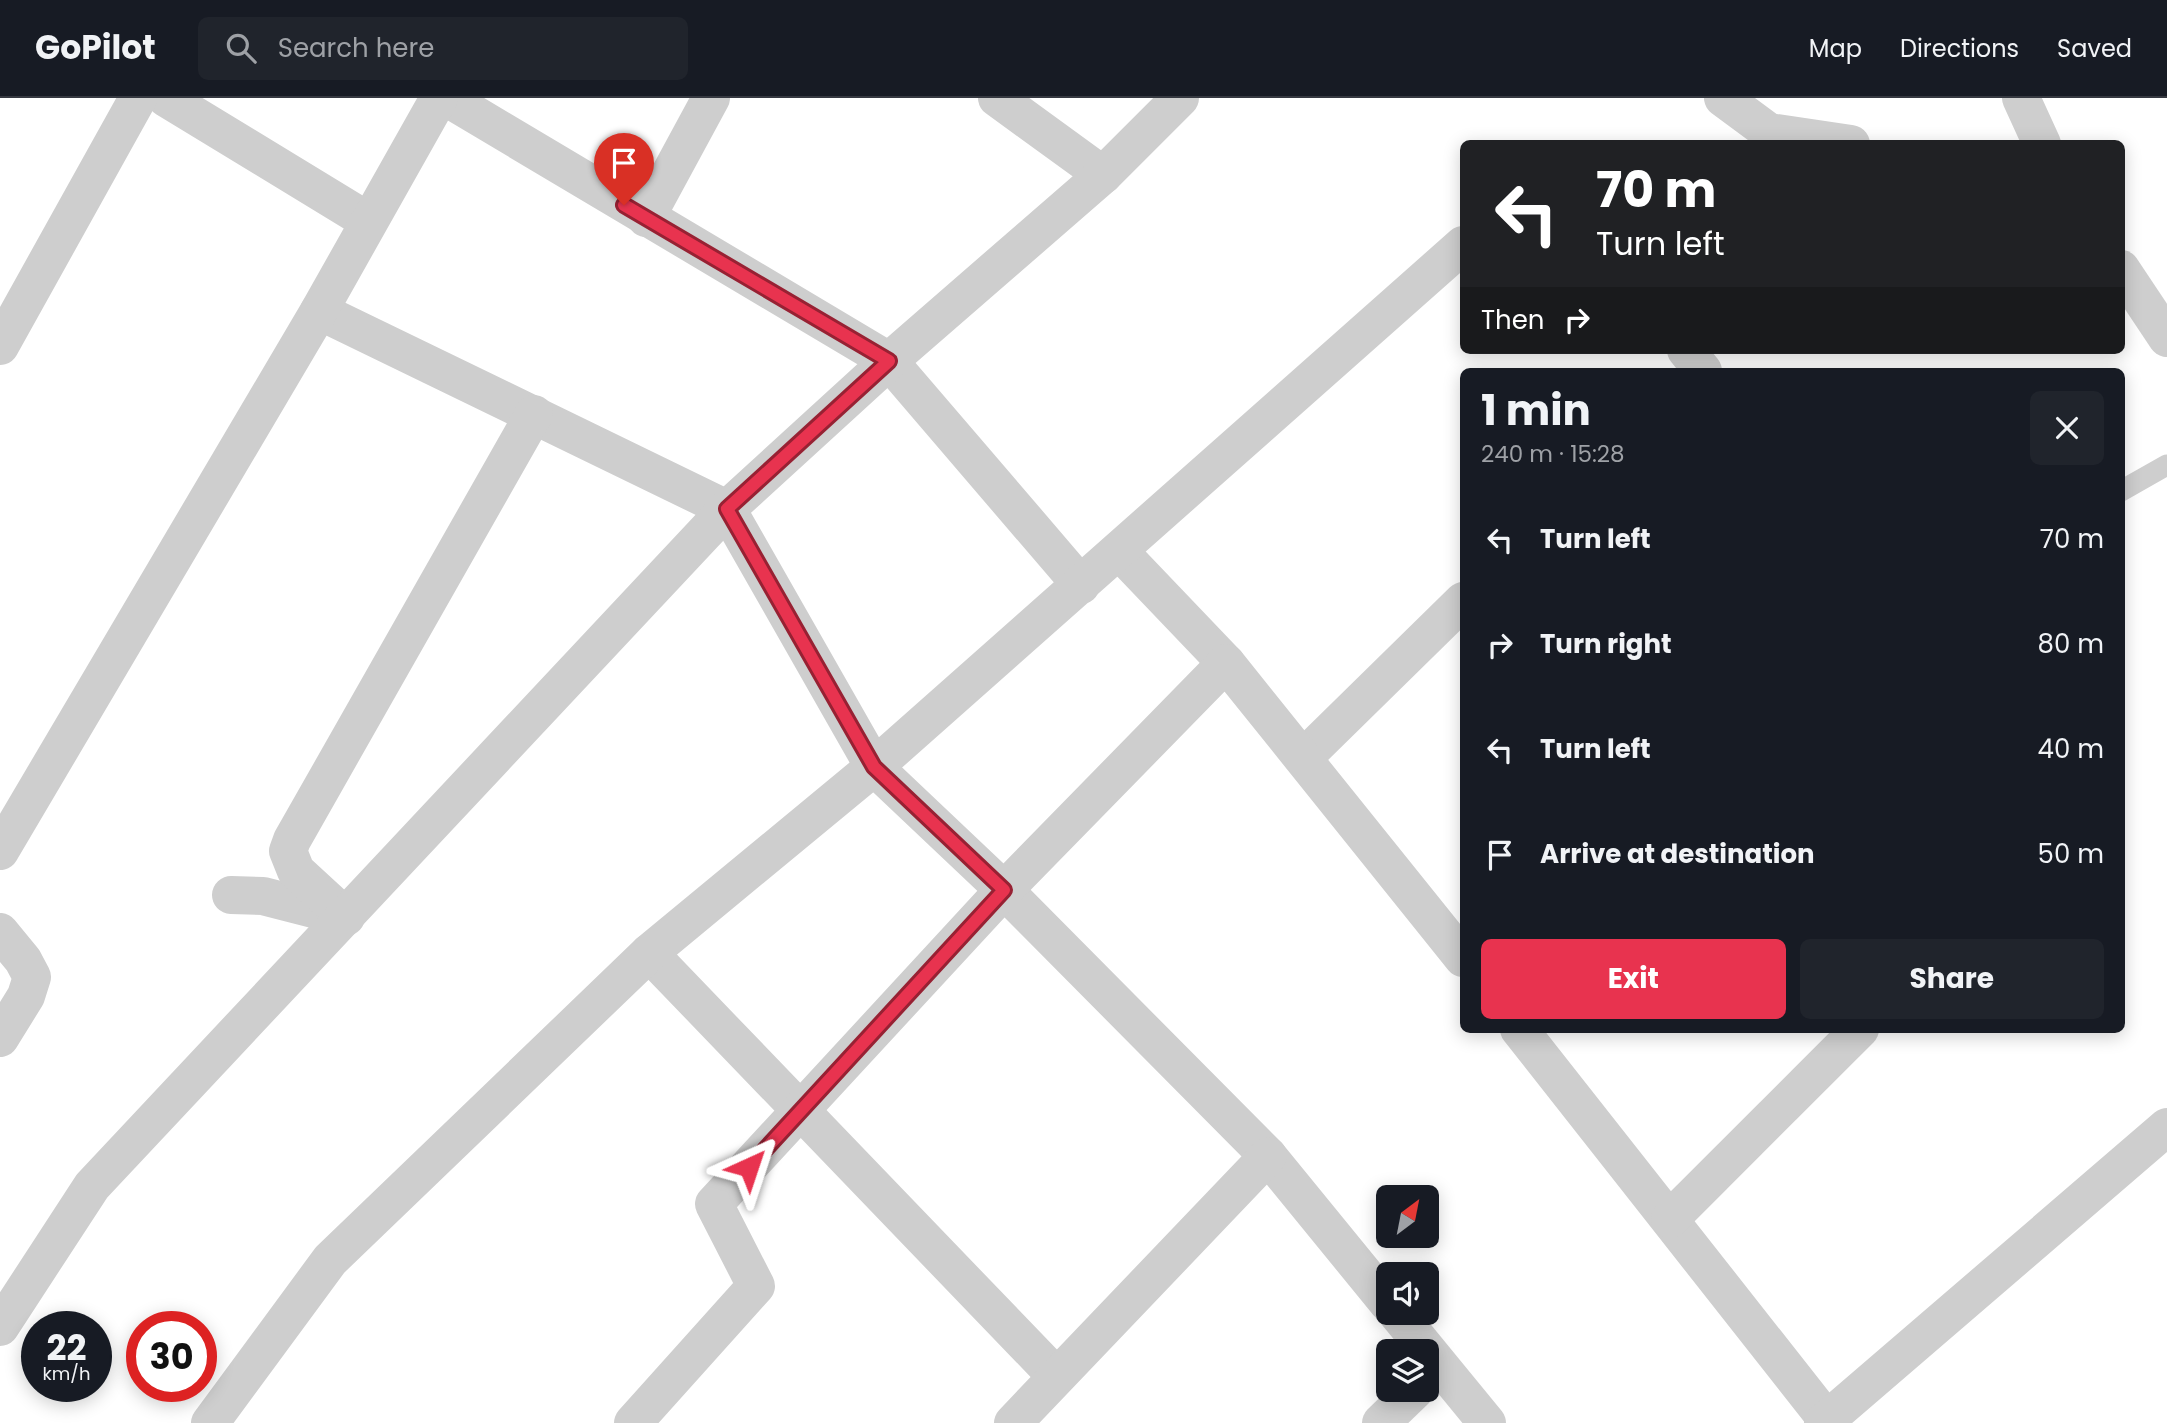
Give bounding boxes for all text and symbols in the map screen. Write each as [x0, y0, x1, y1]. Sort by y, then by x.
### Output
search box [198, 17, 688, 80]
text: GoPilot [35, 24, 156, 71]
icon: search [222, 29, 260, 67]
text: Search here [278, 30, 434, 66]
text: Map [1809, 32, 1862, 65]
text: Directions [1900, 32, 2019, 65]
text: Saved [2057, 32, 2132, 65]
pin [594, 133, 654, 205]
icon: arrive [605, 144, 643, 182]
text: 70 m [1596, 156, 1716, 224]
icon: left [1481, 168, 1572, 259]
text: Turn left [1596, 221, 1725, 266]
icon: right [1558, 301, 1596, 339]
text: Then [1481, 302, 1544, 338]
text: 1 min [1481, 381, 1591, 440]
button: close [2030, 391, 2104, 465]
text: 240 m · 15:28 [1481, 438, 1625, 470]
icon: left [1481, 521, 1519, 559]
text: Turn left [1540, 521, 1651, 557]
text: 70 m [2040, 521, 2104, 557]
icon: right [1481, 626, 1519, 664]
text: Turn right [1540, 626, 1672, 662]
text: 80 m [2038, 626, 2104, 662]
icon: left [1481, 731, 1519, 769]
text: Turn left [1540, 731, 1651, 767]
text: 40 m [2038, 731, 2104, 767]
icon: arrive [1481, 836, 1519, 874]
text: Arrive at destination [1540, 836, 1815, 872]
text: 50 m [2038, 836, 2104, 872]
button: Exit [1481, 939, 1786, 1019]
button: Share [1800, 939, 2104, 1019]
position arrow [712, 1130, 786, 1204]
north arrow [1376, 1185, 1438, 1248]
map controls [1376, 1185, 1439, 1402]
button: sound [1376, 1262, 1439, 1325]
speed limit sign: 30 [126, 1311, 217, 1402]
text: 22 [47, 1323, 86, 1372]
button: layers [1376, 1339, 1439, 1402]
text: km/h [43, 1361, 90, 1386]

